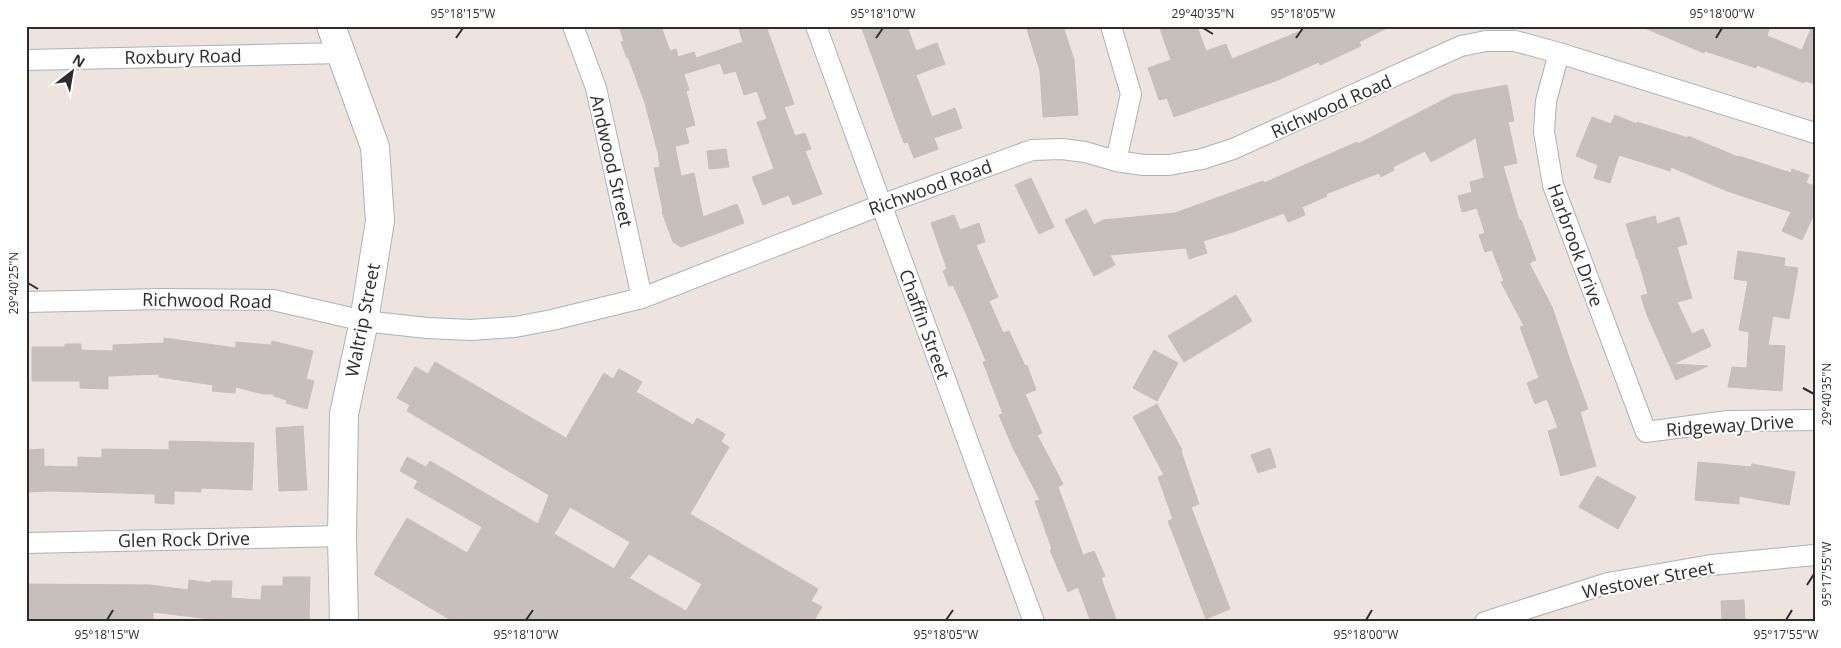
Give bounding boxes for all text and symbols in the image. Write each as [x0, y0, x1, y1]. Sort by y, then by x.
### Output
text: 95°18'15"W [431, 5, 495, 22]
text: 95°18'10"W [851, 5, 915, 22]
text: 29°40'35"N [1172, 5, 1234, 22]
text: 95°18'05"W [1271, 5, 1335, 22]
text: 95°18'00"W [1690, 5, 1754, 22]
street label: Roxbury Road [124, 43, 242, 69]
north arrow [48, 48, 98, 98]
text: N [69, 49, 89, 72]
street label: Richwood Road [1267, 69, 1395, 143]
street label: Andwood Street [585, 93, 639, 229]
street label: Richwood Road [865, 154, 995, 220]
street label: Harbrook Drive [1543, 180, 1609, 310]
text: 29°40'25"N [5, 252, 22, 314]
street label: Waltrip Street [339, 261, 385, 379]
street label: Chaffin Street [894, 266, 956, 382]
street label: Richwood Road [142, 287, 272, 313]
text: 29°40'35"N [1818, 363, 1835, 425]
street label: Ridgeway Drive [1665, 409, 1795, 441]
street label: Glen Rock Drive [118, 526, 250, 552]
text: 95°17'55"W [1818, 542, 1835, 606]
street label: Westover Street [1580, 554, 1716, 604]
text: 95°18'15"W [75, 626, 139, 643]
text: 95°18'10"W [494, 626, 558, 643]
text: 95°18'05"W [914, 626, 978, 643]
text: 95°18'00"W [1334, 626, 1398, 643]
text: 95°17'55"W [1754, 626, 1818, 643]

